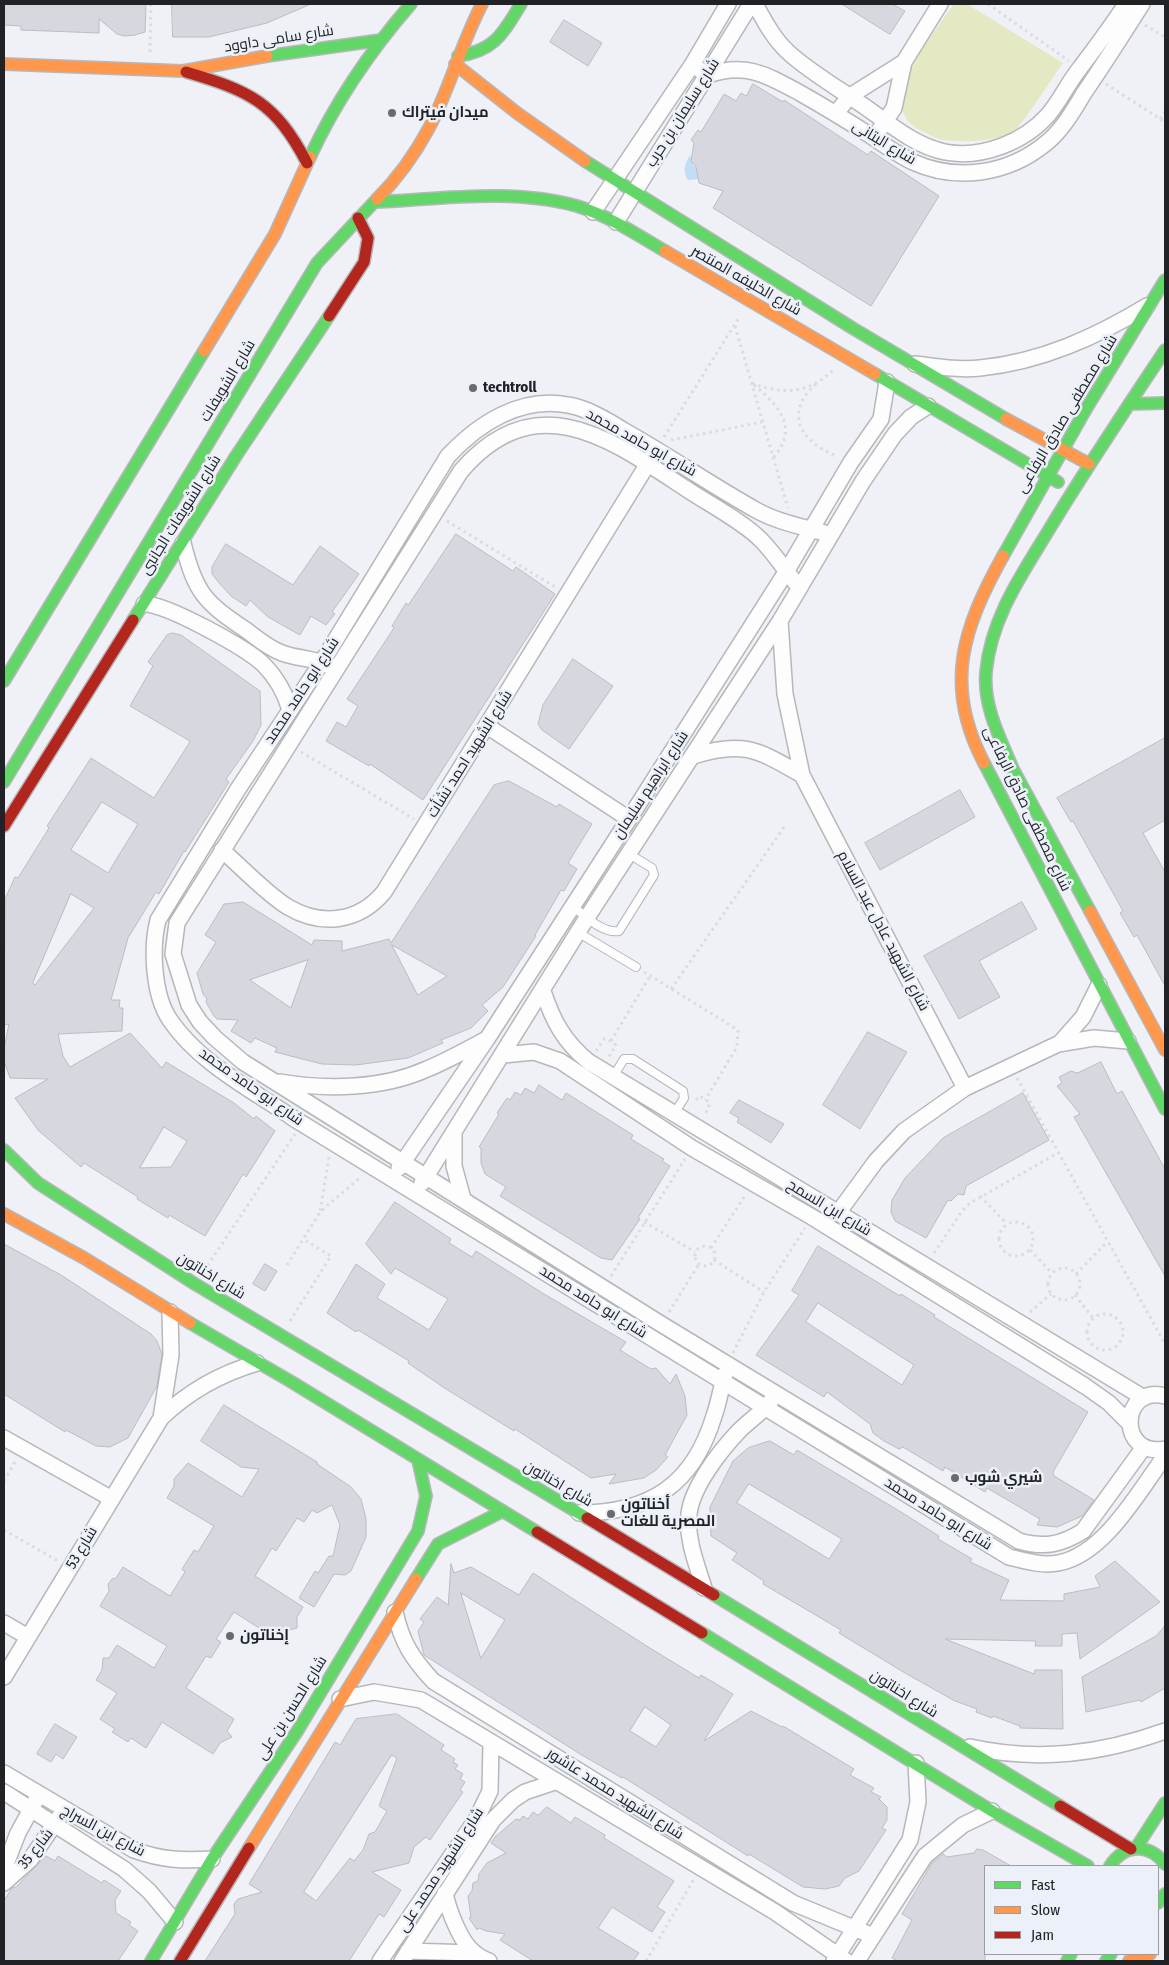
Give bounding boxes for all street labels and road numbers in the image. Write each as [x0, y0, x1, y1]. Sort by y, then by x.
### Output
street label: شارع سامى داوود [223, 21, 335, 57]
street label: شارع سليمان بن حرب [642, 55, 724, 171]
street label: شارع البتانى [849, 117, 919, 169]
street label: شارع الخليفه المنتصر [688, 242, 804, 320]
street label: شارع مصطفى صادق الرفاعى [1013, 332, 1121, 496]
street label: شارع الشويفات [197, 337, 259, 425]
street label: شارع ابو حامد محمد [583, 405, 699, 481]
street label: شارع الشويفات الجانبى [137, 452, 225, 578]
street label: شارع ابو حامد محمد [261, 634, 343, 748]
street label: شارع الشهيد احمد نشأت [423, 687, 517, 821]
street label: شارع مصطفى صادق الرفاعى [979, 724, 1075, 894]
street label: شارع ابراهيم سليمان [609, 728, 693, 842]
street label: شارع الشهيد عادل عبد السلام [833, 848, 933, 1014]
street label: شارع ابو حامد محمد [195, 1044, 307, 1130]
street label: شارع ابن السمح [784, 1176, 874, 1240]
street label: شارع اخناتون [174, 1249, 248, 1303]
street label: شارع ابو حامد محمد [536, 1262, 650, 1342]
street label: شارع اخناتون [520, 1457, 596, 1511]
street label: شارع ابو حامد محمد [881, 1474, 995, 1554]
street label: شارع 53 [62, 1524, 102, 1572]
street label: شارع الحسن بن على [253, 1653, 331, 1763]
street label: شارع اخناتون [867, 1666, 941, 1722]
street label: شارع الشهيد محمد عاشور [543, 1744, 687, 1844]
street label: شارع ابن السراج [58, 1801, 148, 1861]
street label: شارع الشهيد محمد على [394, 1805, 488, 1935]
street label: شارع 35 [15, 1825, 57, 1873]

